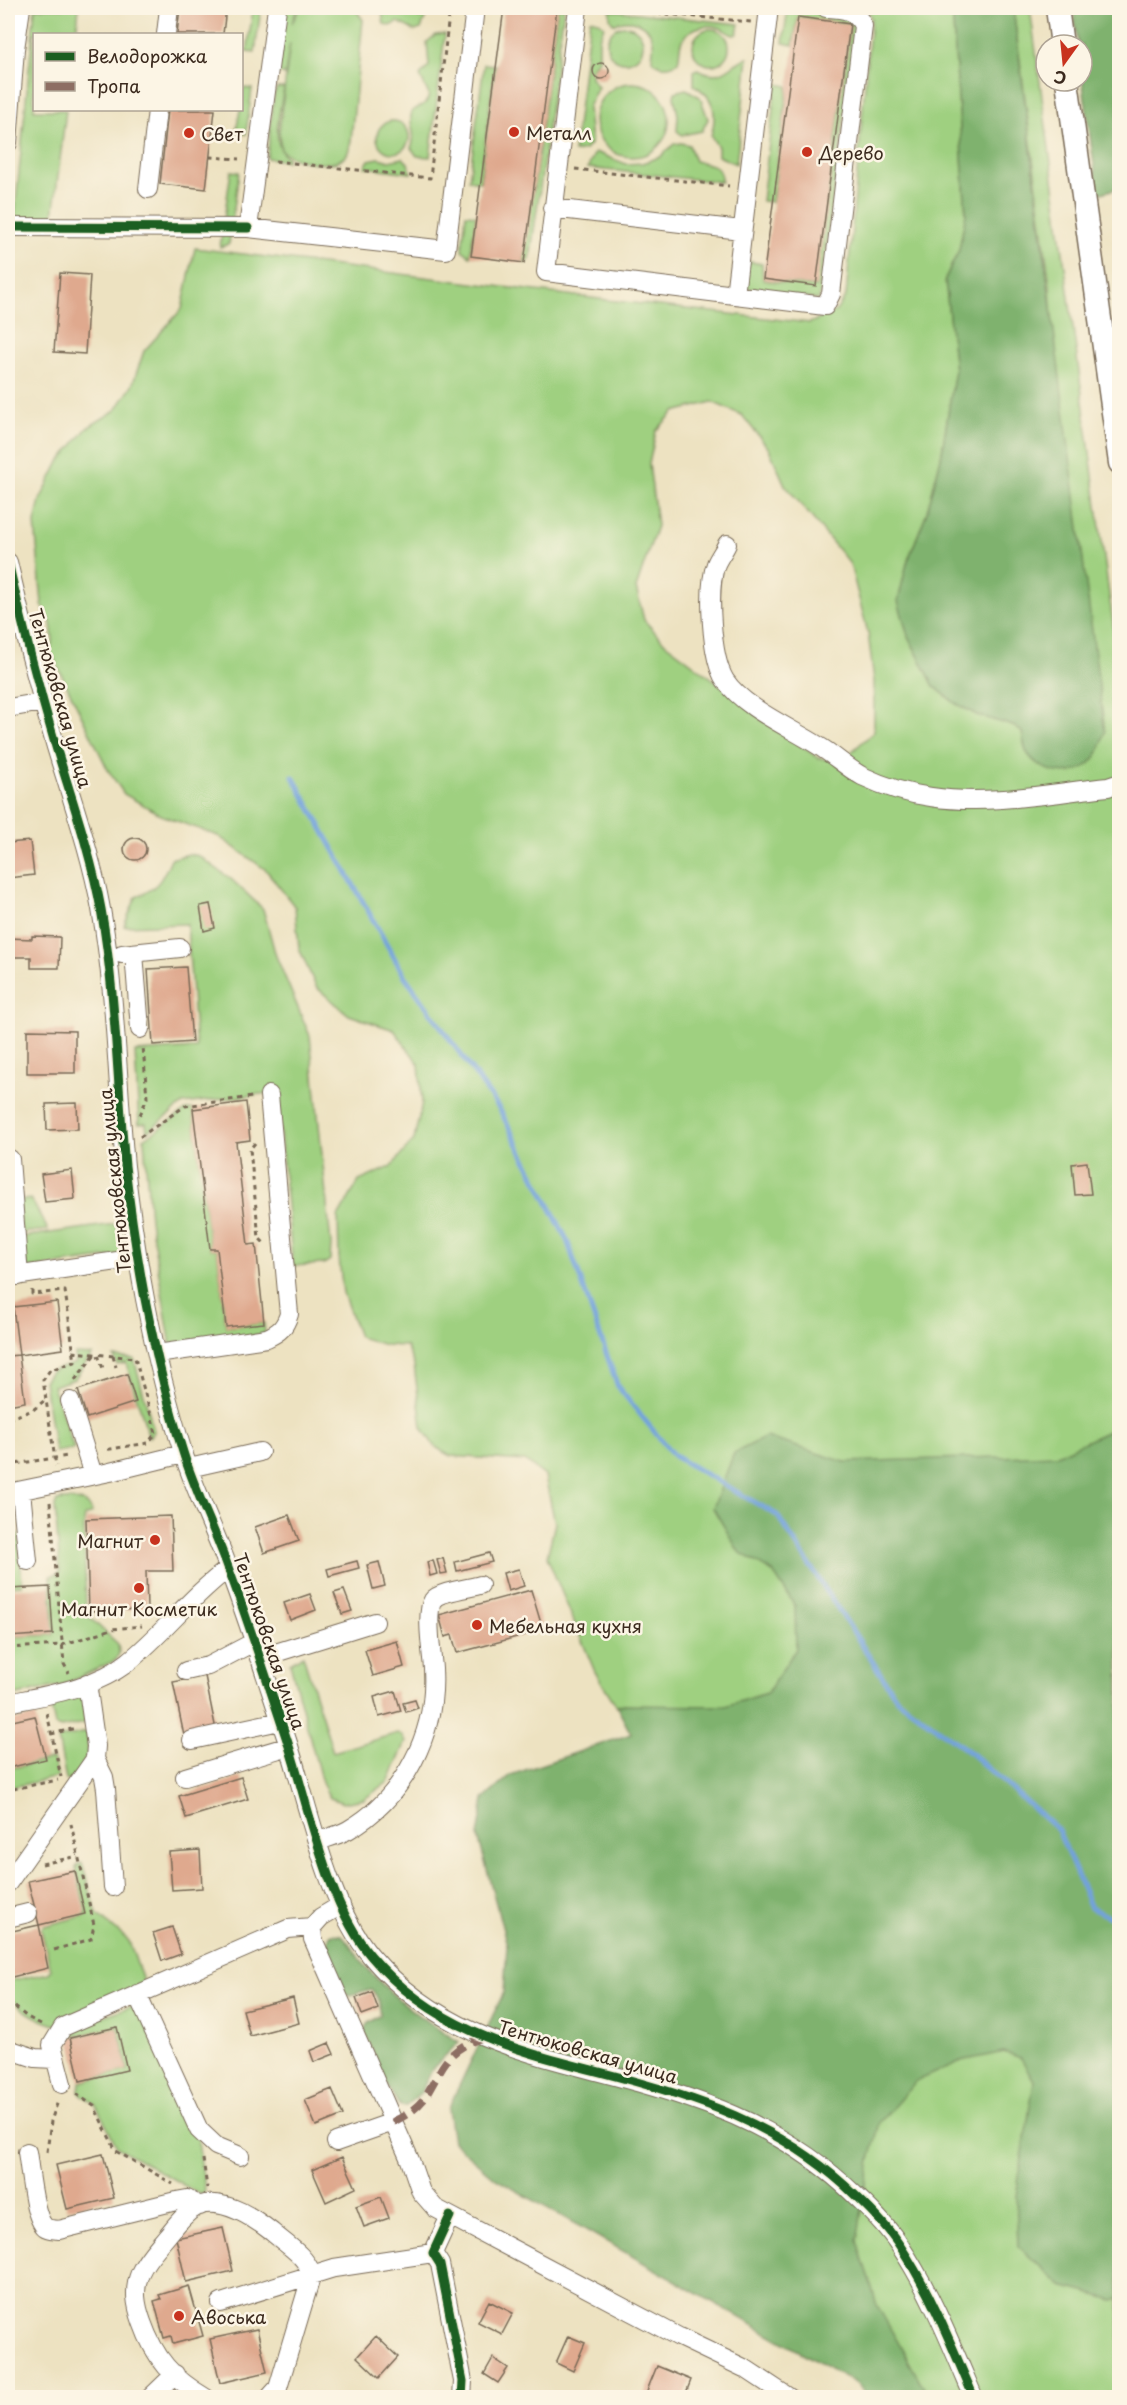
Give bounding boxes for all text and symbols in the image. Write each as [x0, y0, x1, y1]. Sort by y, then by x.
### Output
legend [33, 33, 243, 111]
north arrow [1034, 33, 1094, 93]
text: Велодорожка [87, 42, 208, 69]
text: С [1051, 65, 1069, 92]
text: Тропа [87, 72, 140, 99]
place label: Металл [526, 119, 592, 146]
place label: Свет [201, 120, 243, 147]
marker: Металл [507, 125, 521, 139]
marker: Свет [182, 126, 196, 140]
place label: Дерево [818, 139, 884, 166]
marker: Дерево [800, 145, 814, 159]
street label: Тентюковская улица [22, 605, 100, 792]
street label: Тентюковская улица [91, 1087, 137, 1275]
place label: Магнит [77, 1527, 144, 1554]
marker: Магнит [148, 1533, 162, 1547]
street label: Тентюковская улица [227, 1549, 313, 1734]
marker: Магнит Косметик [132, 1581, 146, 1595]
place label: Магнит Косметик [61, 1595, 218, 1622]
place label: Мебельная кухня [489, 1612, 642, 1639]
marker: Мебельная кухня [470, 1618, 484, 1632]
street label: Тентюковская улица [495, 2012, 682, 2090]
place label: Авоська [191, 2303, 267, 2330]
marker: Авоська [172, 2309, 186, 2323]

